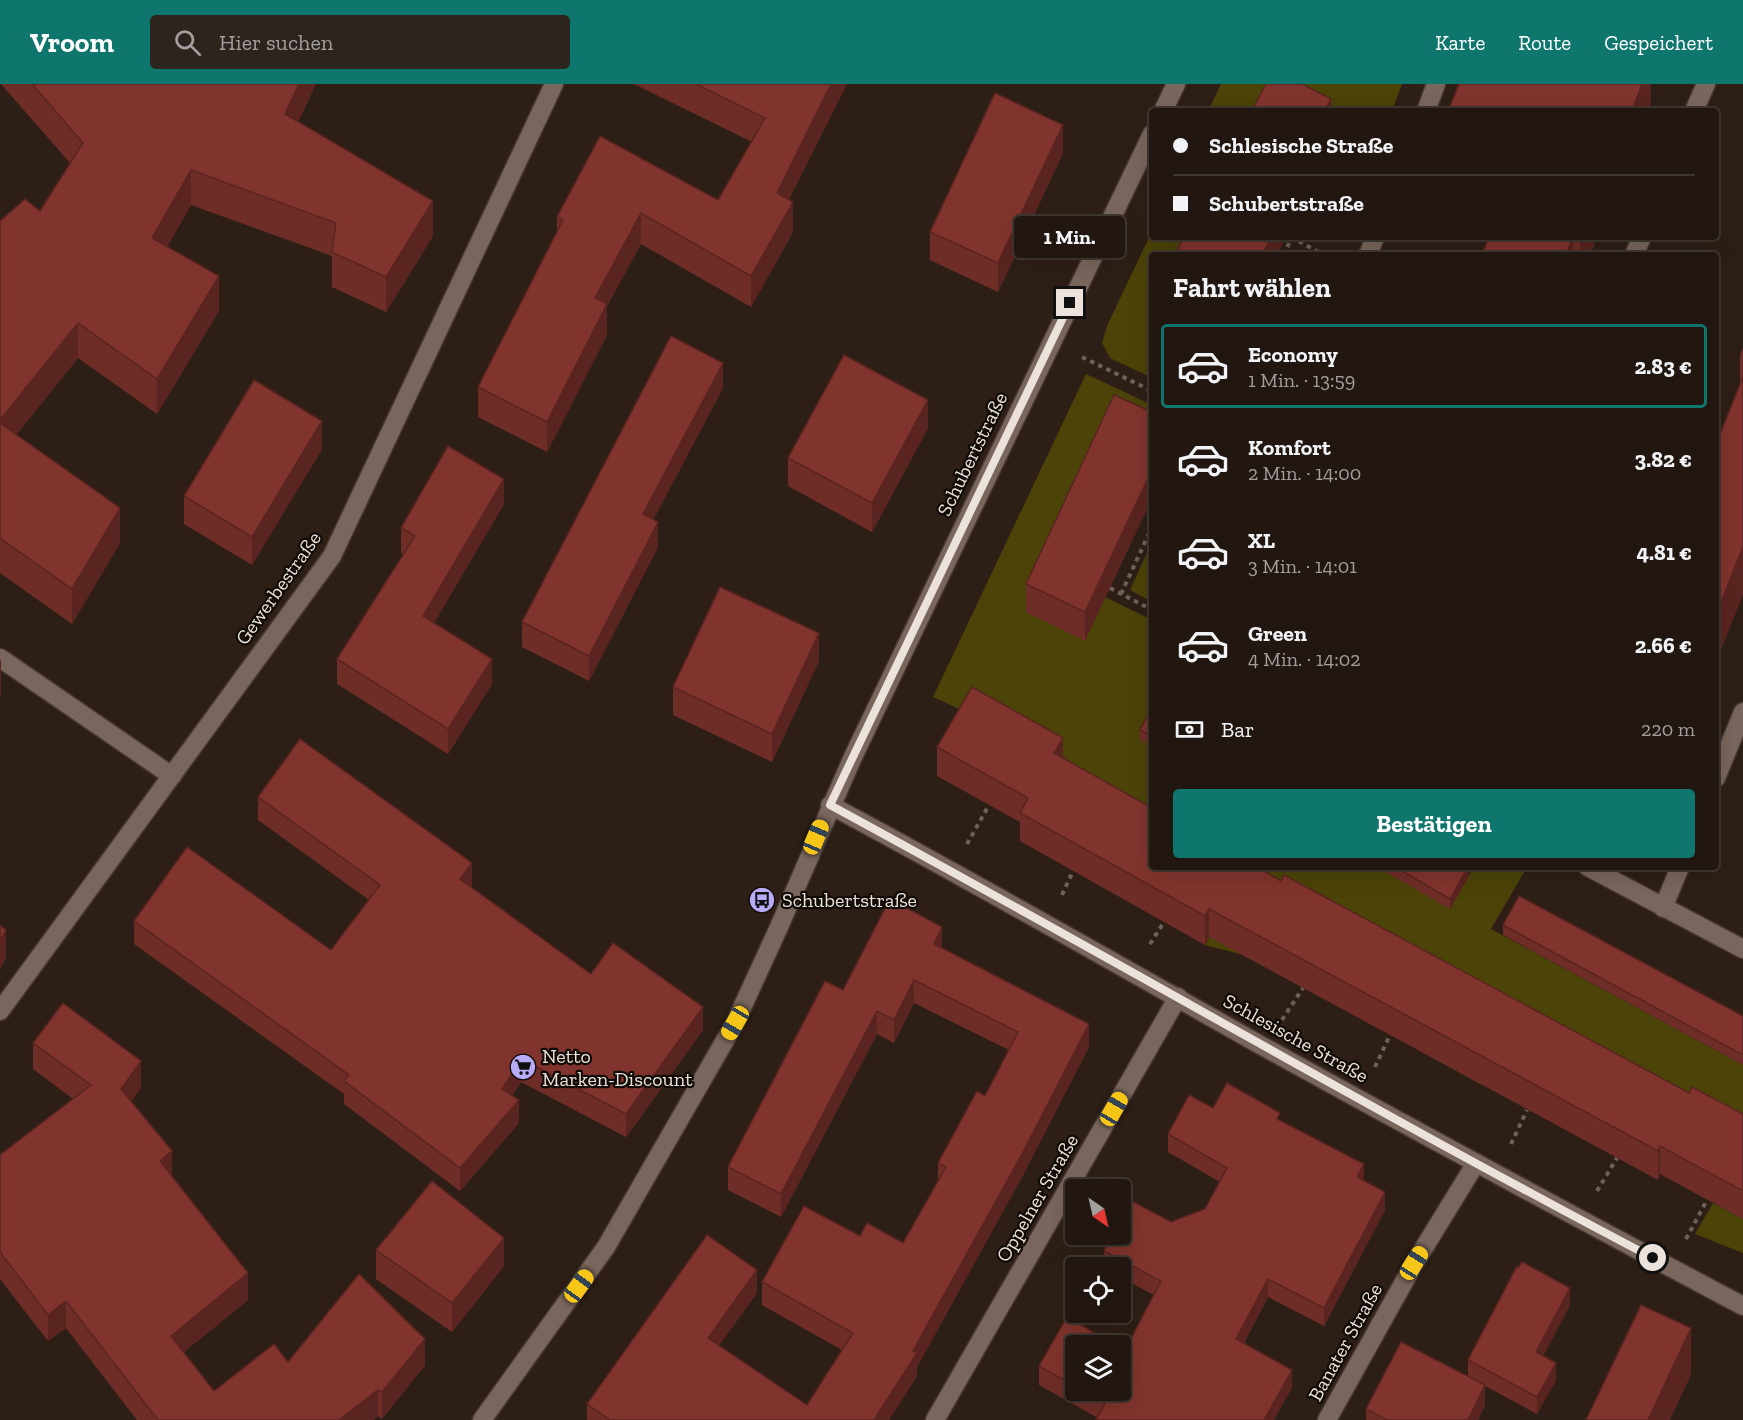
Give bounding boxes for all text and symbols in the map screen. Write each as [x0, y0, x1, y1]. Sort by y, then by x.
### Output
search box [150, 15, 570, 69]
text: Vroom [30, 26, 114, 59]
icon: search [171, 26, 204, 59]
text: Hier suchen [219, 29, 333, 56]
text: Karte [1435, 30, 1485, 55]
text: Route [1518, 30, 1571, 55]
text: Gespeichert [1604, 30, 1713, 55]
text: Schlesische Straße [1209, 132, 1394, 159]
text: Schubertstraße [1209, 190, 1364, 217]
callout: 1 Min. [1014, 216, 1126, 258]
text: 1 Min. [1043, 225, 1096, 249]
text: Fahrt wählen [1173, 272, 1331, 304]
route end [1056, 289, 1083, 316]
icon: car [1176, 339, 1230, 393]
text: Economy [1248, 341, 1338, 368]
text: 2.83 € [1634, 353, 1692, 380]
text: 1 Min. · 13:59 [1248, 368, 1355, 392]
street label: Schubertstraße [932, 388, 1012, 520]
icon: car [1176, 432, 1230, 486]
text: Komfort [1248, 434, 1331, 461]
text: 3.82 € [1634, 446, 1692, 473]
text: 2 Min. · 14:00 [1248, 461, 1361, 485]
icon: car [1176, 525, 1230, 579]
street label: Gewerbestraße [230, 527, 326, 649]
text: XL [1248, 527, 1275, 554]
text: 4.81 € [1637, 539, 1692, 566]
text: 3 Min. · 14:01 [1248, 554, 1357, 578]
icon: car [1176, 618, 1230, 672]
text: Green [1248, 620, 1307, 647]
text: 2.66 € [1635, 632, 1692, 659]
text: 4 Min. · 14:02 [1248, 647, 1360, 671]
icon: cash [1173, 713, 1206, 746]
text: Bar [1221, 716, 1254, 743]
text: 220 m [1641, 717, 1695, 741]
button: Bestätigen [1173, 789, 1695, 858]
car [801, 817, 831, 857]
bus stop icon: Schubertstraße [747, 885, 777, 915]
place label: Schubertstraße [782, 888, 917, 912]
street label: Schlesische Straße [1219, 988, 1373, 1088]
car [718, 1003, 752, 1043]
place label: Netto Marken-Discount [542, 1044, 693, 1091]
supermarket icon: Netto Marken-Discount [508, 1052, 538, 1082]
car [1097, 1089, 1131, 1129]
street label: Oppelner Straße [991, 1130, 1083, 1266]
north arrow [1065, 1179, 1131, 1245]
map controls [1065, 1179, 1131, 1401]
car [1397, 1243, 1431, 1283]
route start [1639, 1244, 1666, 1271]
button: locate [1065, 1257, 1131, 1323]
car [561, 1266, 597, 1306]
street label: Banater Straße [1303, 1279, 1387, 1405]
button: layers [1065, 1335, 1131, 1401]

